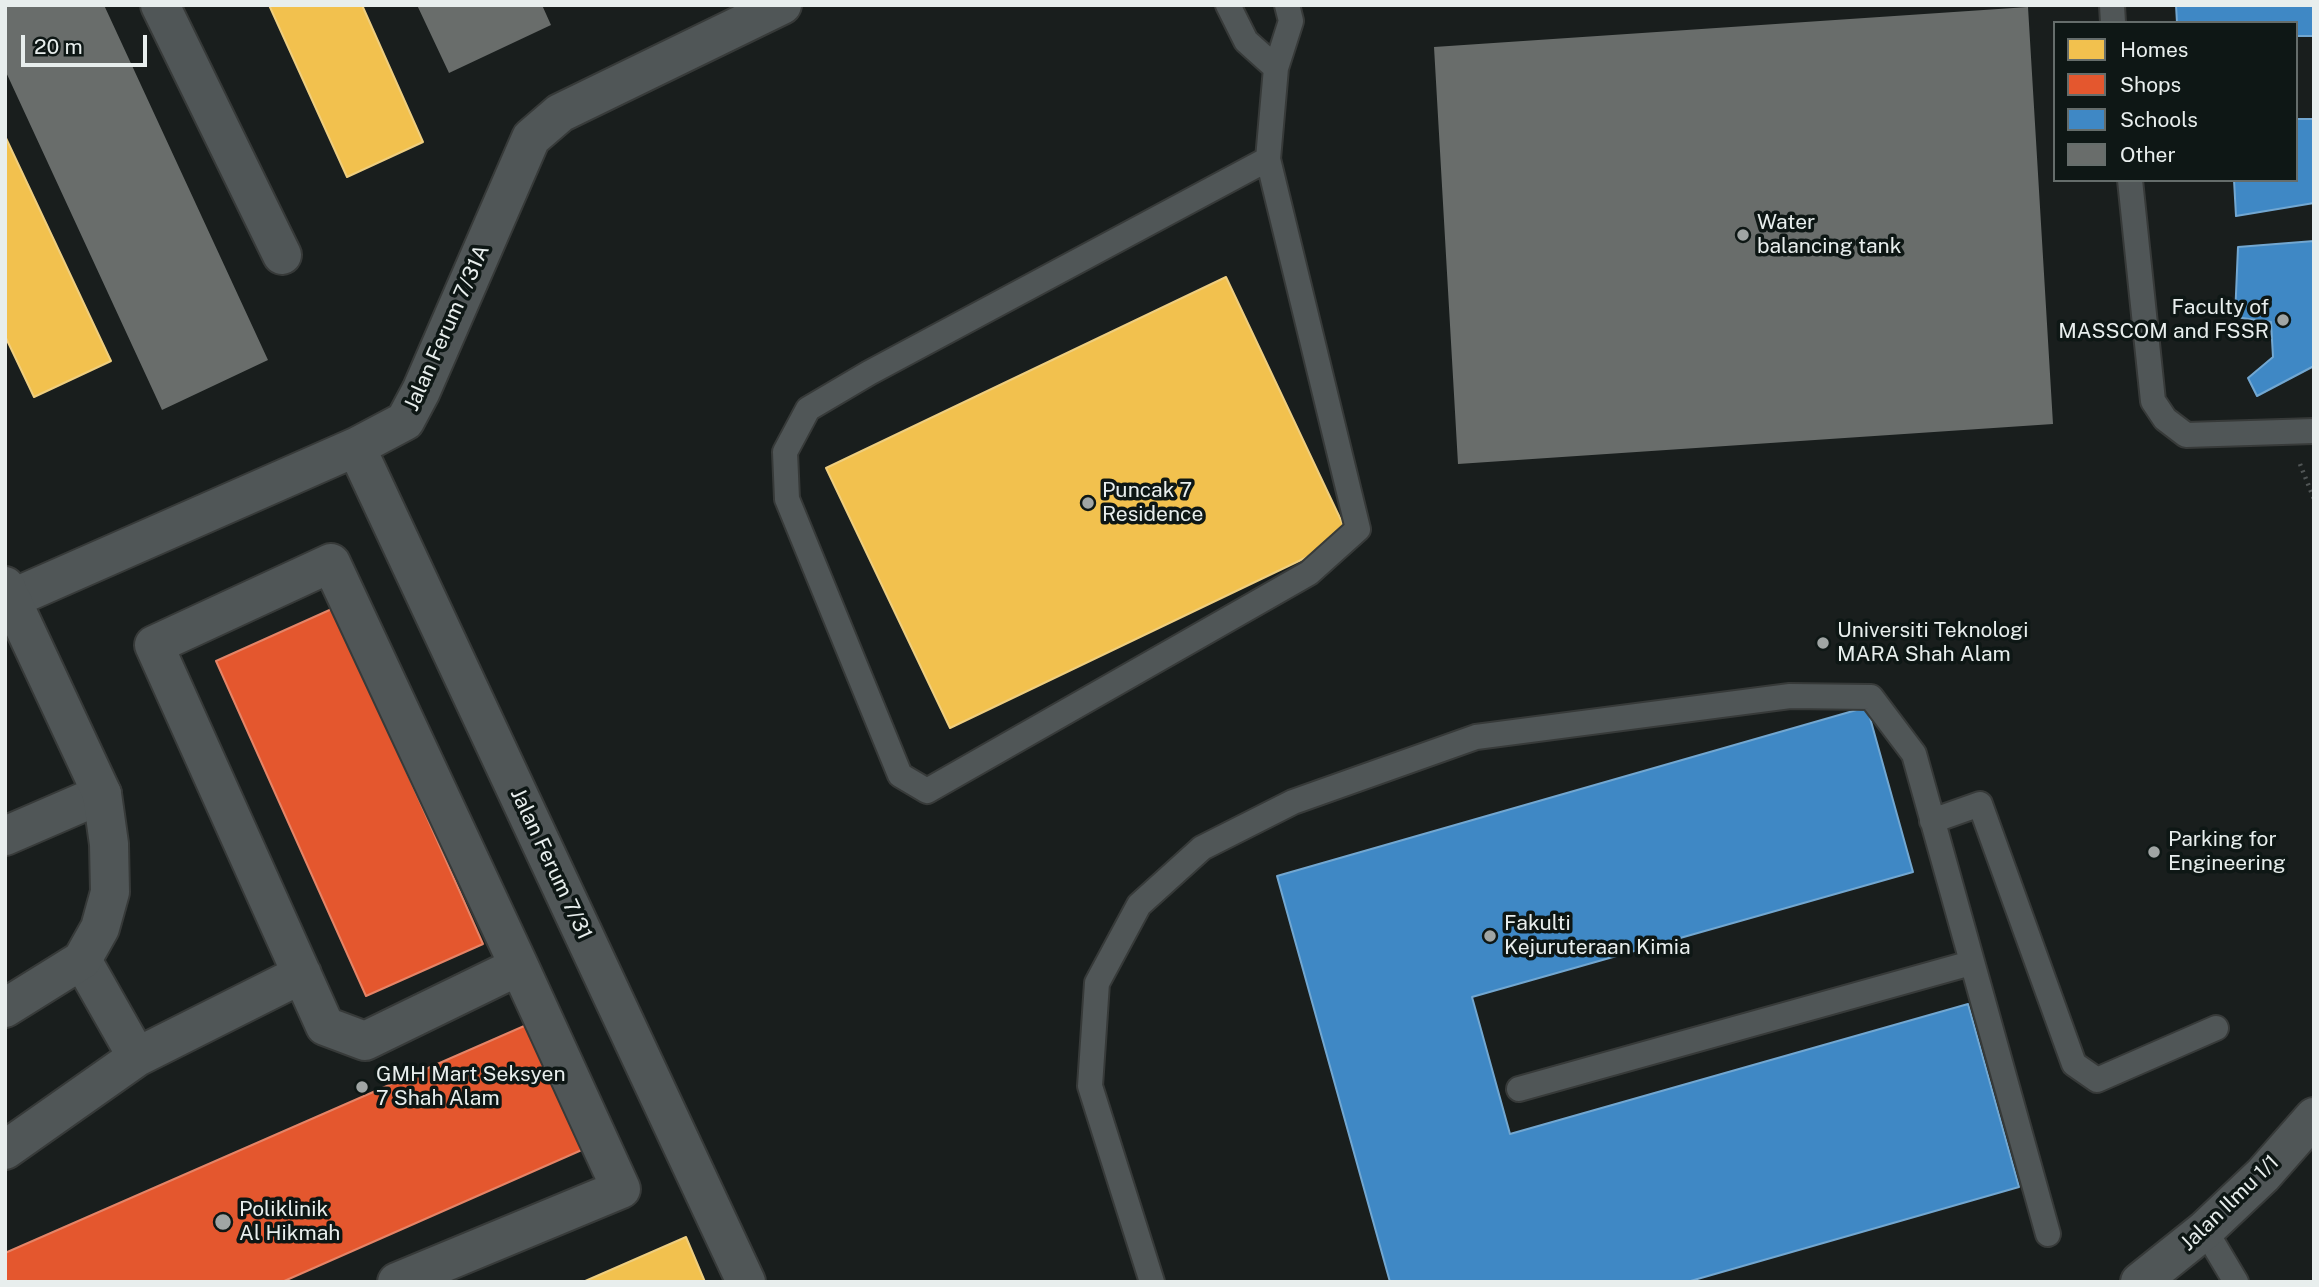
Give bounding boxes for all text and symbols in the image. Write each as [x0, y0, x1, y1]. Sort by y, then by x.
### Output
scale bar [24, 21, 150, 65]
legend [2053, 21, 2298, 182]
text: 20 m [34, 34, 83, 59]
text: Homes [2120, 37, 2188, 62]
text: Shops [2120, 72, 2181, 97]
text: Schools [2120, 107, 2198, 132]
text: Other [2120, 142, 2176, 167]
place label: Water balancing tank [1757, 210, 1902, 260]
marker: Water balancing tank [1735, 227, 1751, 243]
street label: Jalan Ferum 7/31A [399, 241, 495, 415]
place label: Faculty of MASSCOM and FSSR [2058, 295, 2269, 345]
marker: Faculty of MASSCOM and FSSR [2275, 312, 2291, 328]
place label: Puncak 7 Residence [1102, 478, 1203, 528]
marker: Puncak 7 Residence [1080, 495, 1096, 511]
place label: Universiti Teknologi MARA Shah Alam [1837, 618, 2028, 668]
marker: Universiti Teknologi MARA Shah Alam [1815, 635, 1831, 651]
street label: Jalan Ferum 7/31 [505, 784, 597, 944]
place label: Parking for Engineering [2168, 827, 2286, 877]
marker: Parking for Engineering [2146, 844, 2162, 860]
place label: Fakulti Kejuruteraan Kimia [1504, 911, 1691, 961]
marker: Fakulti Kejuruteraan Kimia [1482, 928, 1498, 944]
place label: GMH Mart Seksyen 7 Shah Alam [376, 1062, 566, 1112]
marker: GMH Mart Seksyen 7 Shah Alam [354, 1079, 370, 1095]
street label: Jalan Ilmu 1/1 [2176, 1150, 2284, 1256]
place label: Poliklinik Al Hikmah [239, 1197, 340, 1247]
marker: Poliklinik Al Hikmah [213, 1212, 233, 1232]

